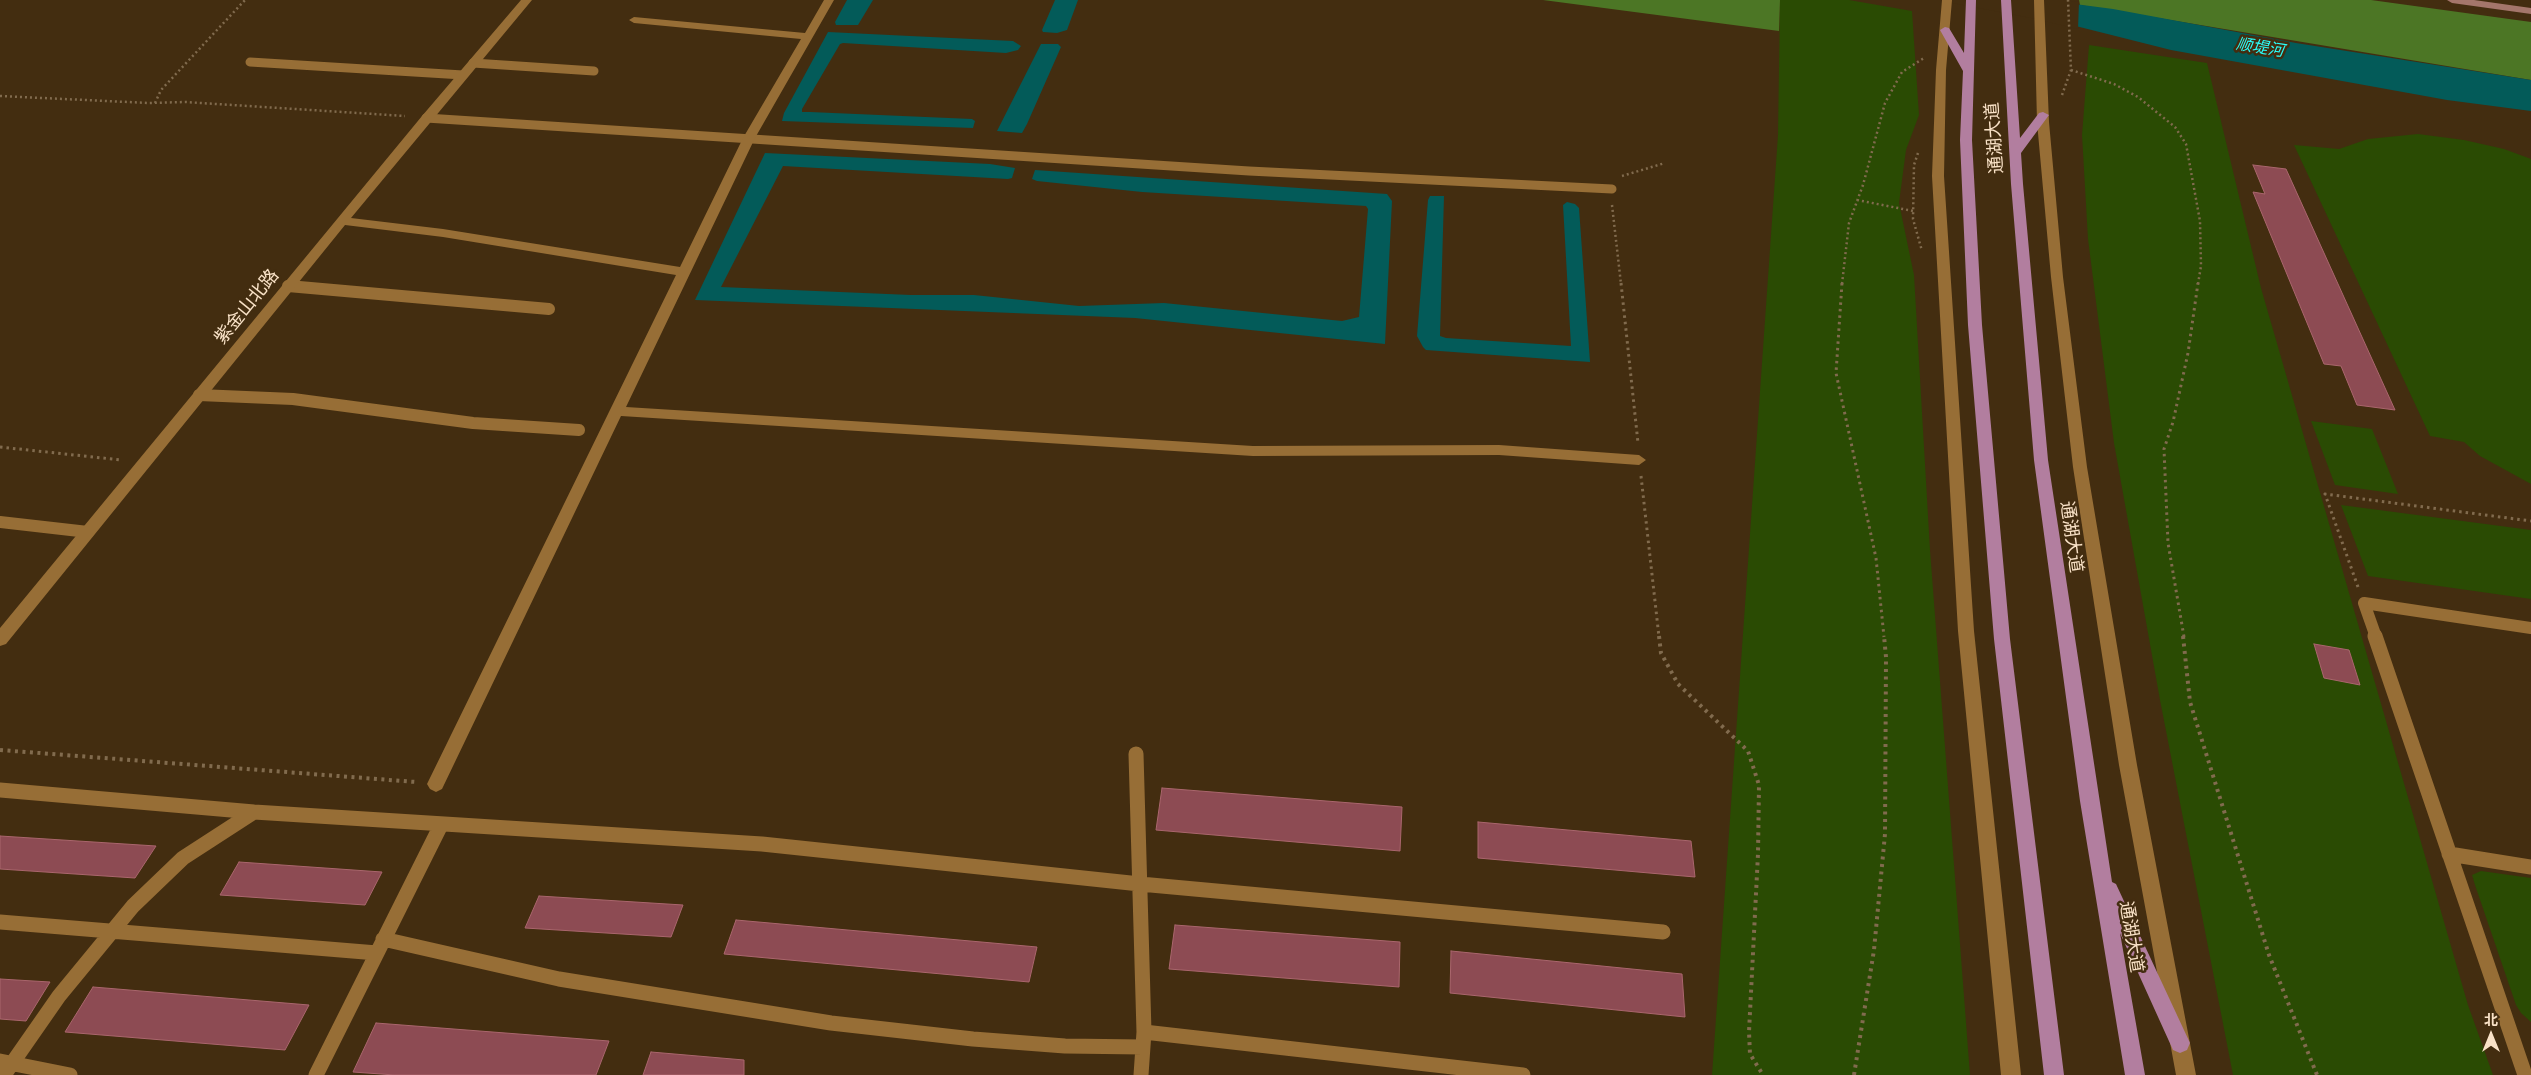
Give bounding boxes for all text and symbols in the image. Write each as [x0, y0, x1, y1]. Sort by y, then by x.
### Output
water label: 顺堤河 [2235, 35, 2285, 61]
street label: 通湖大道 [1982, 101, 2008, 175]
street label: 紫金山北路 [210, 265, 284, 349]
street label: 通湖大道 [2055, 500, 2087, 574]
street label: 通湖大道 [2115, 900, 2147, 974]
north arrow [2466, 1010, 2516, 1060]
text: 北 [2484, 1011, 2498, 1029]

